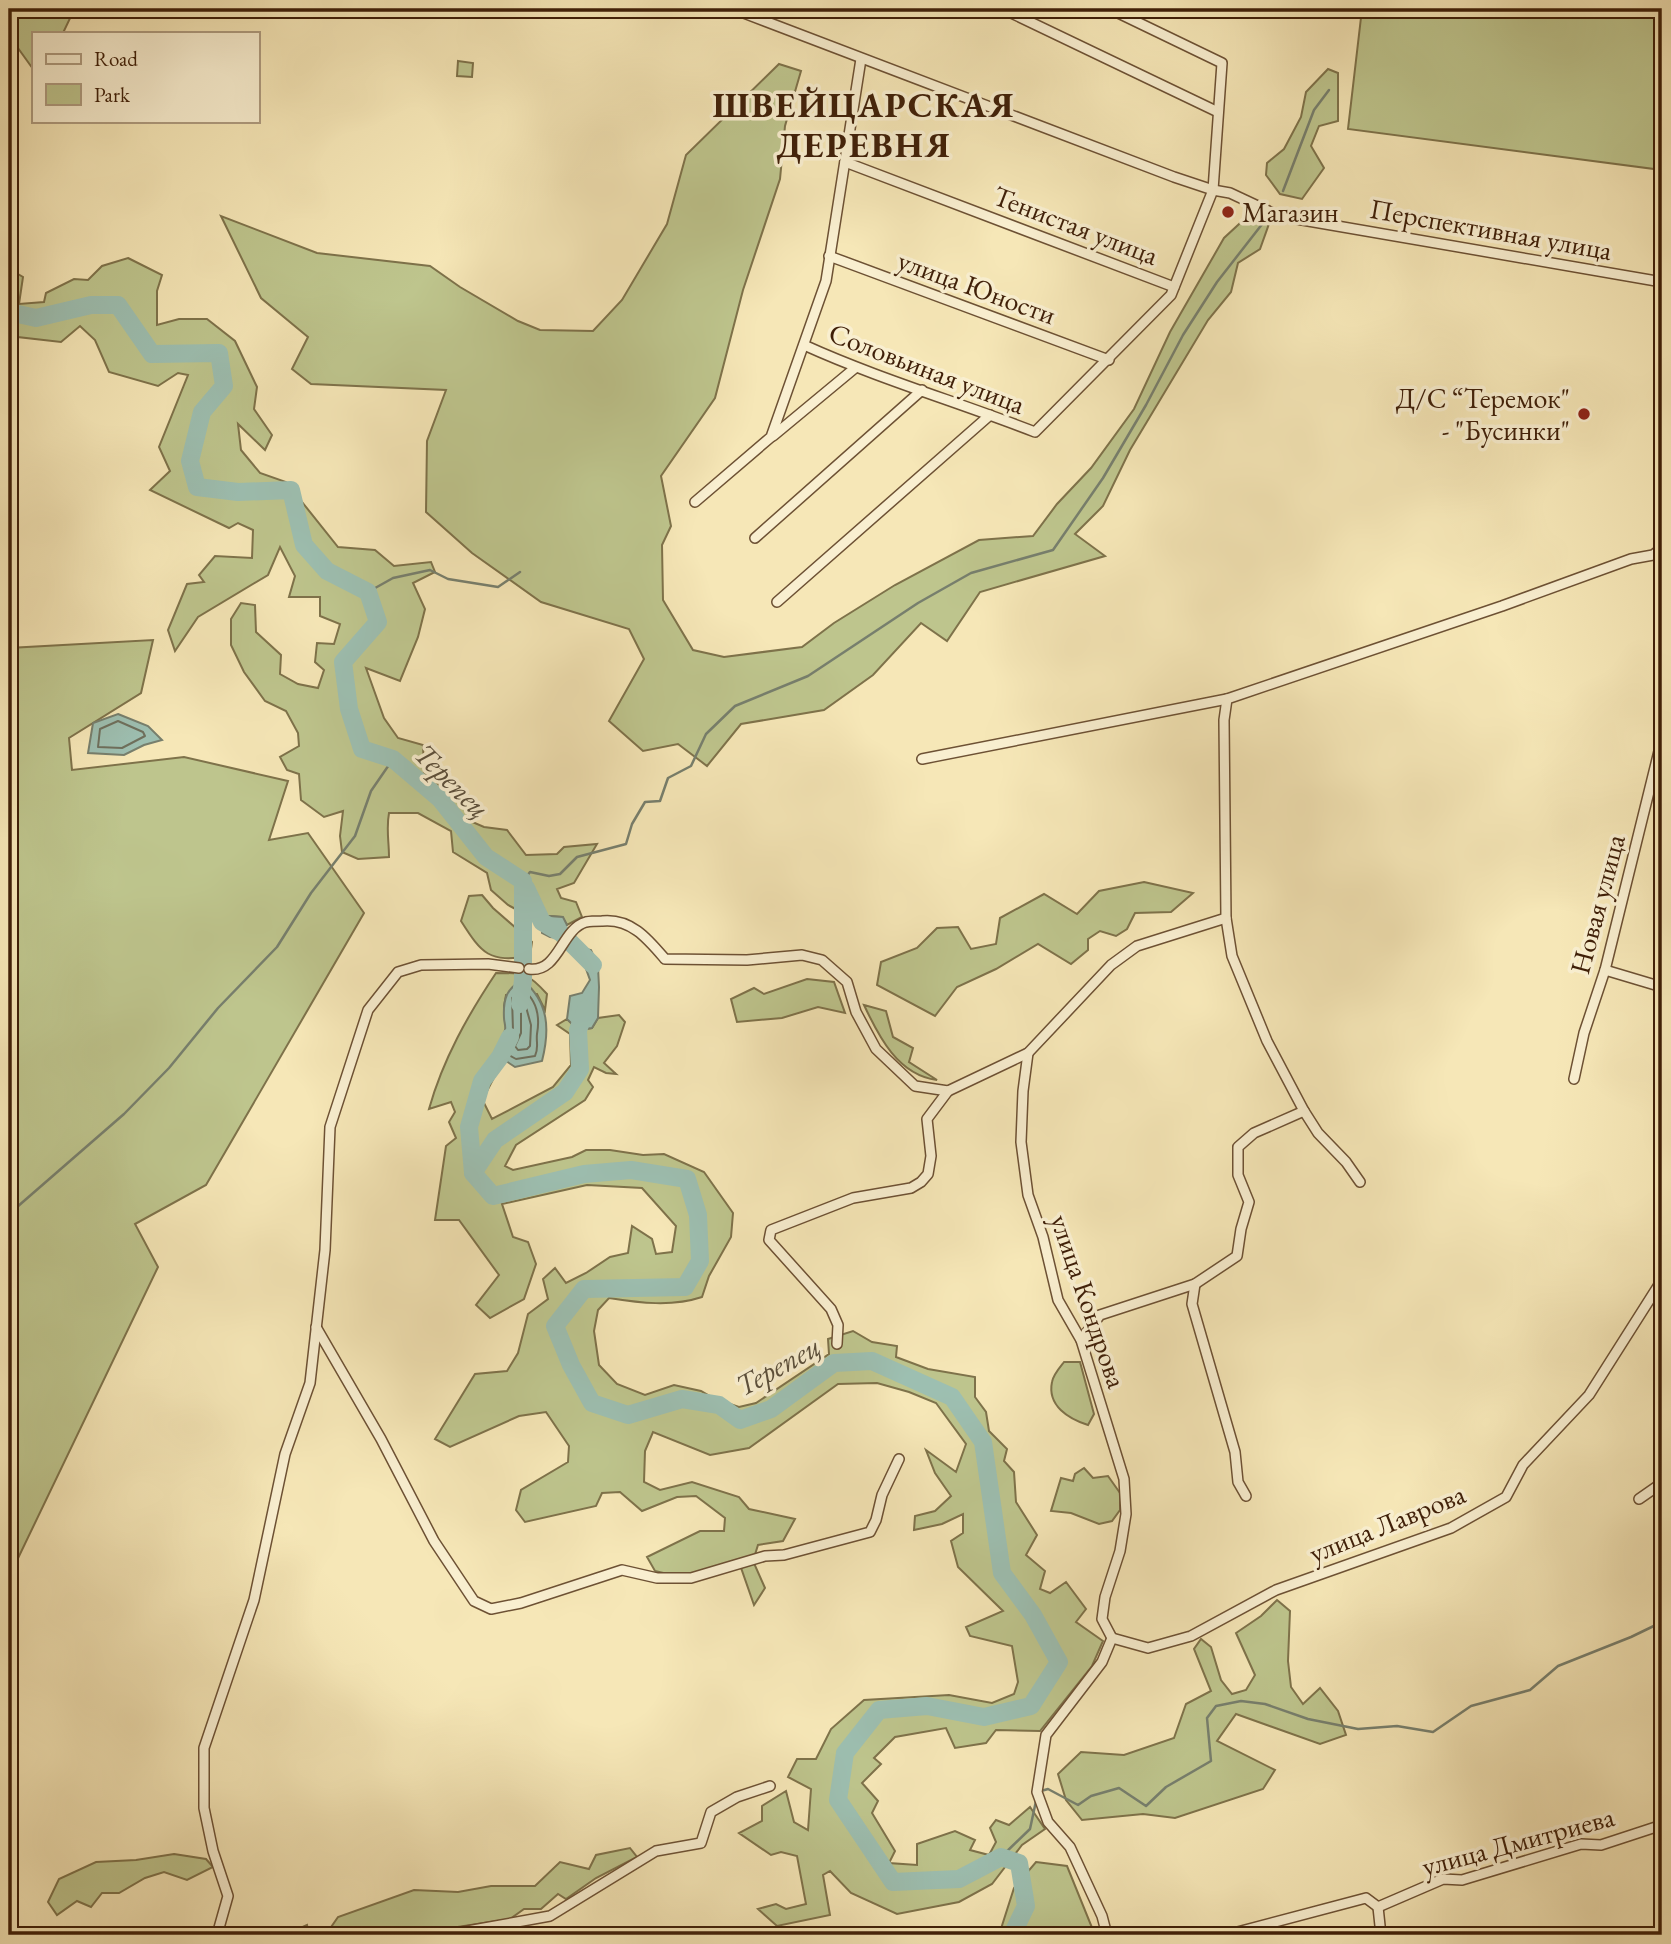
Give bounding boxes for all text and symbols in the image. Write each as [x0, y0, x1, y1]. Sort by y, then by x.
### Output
legend [32, 32, 259, 122]
text: Road [94, 45, 138, 72]
text: Park [94, 81, 131, 108]
district label: ШВЕЙЦАРСКАЯ ДЕРЕВНЯ [713, 82, 1015, 167]
street label: Тенистая улица [988, 177, 1164, 273]
street label: Перспективная улица [1367, 190, 1616, 268]
place label: Магазин [1242, 194, 1339, 230]
marker: Магазин [1220, 204, 1236, 220]
street label: улица Юности [893, 242, 1061, 332]
street label: Соловьиная улица [824, 314, 1031, 422]
place label: Д/С “Теремок" - "Бусинки" [1396, 380, 1570, 448]
marker: Д/С “Теремок" - "Бусинки" [1576, 406, 1592, 422]
water label: Терепец [406, 735, 498, 827]
street label: Новая улица [1561, 829, 1633, 978]
street label: улица Кондрова [1042, 1209, 1136, 1393]
water label: Терепец [728, 1326, 827, 1405]
street label: улица Лаврова [1304, 1475, 1471, 1571]
street label: улица Дмитриева [1418, 1798, 1619, 1884]

